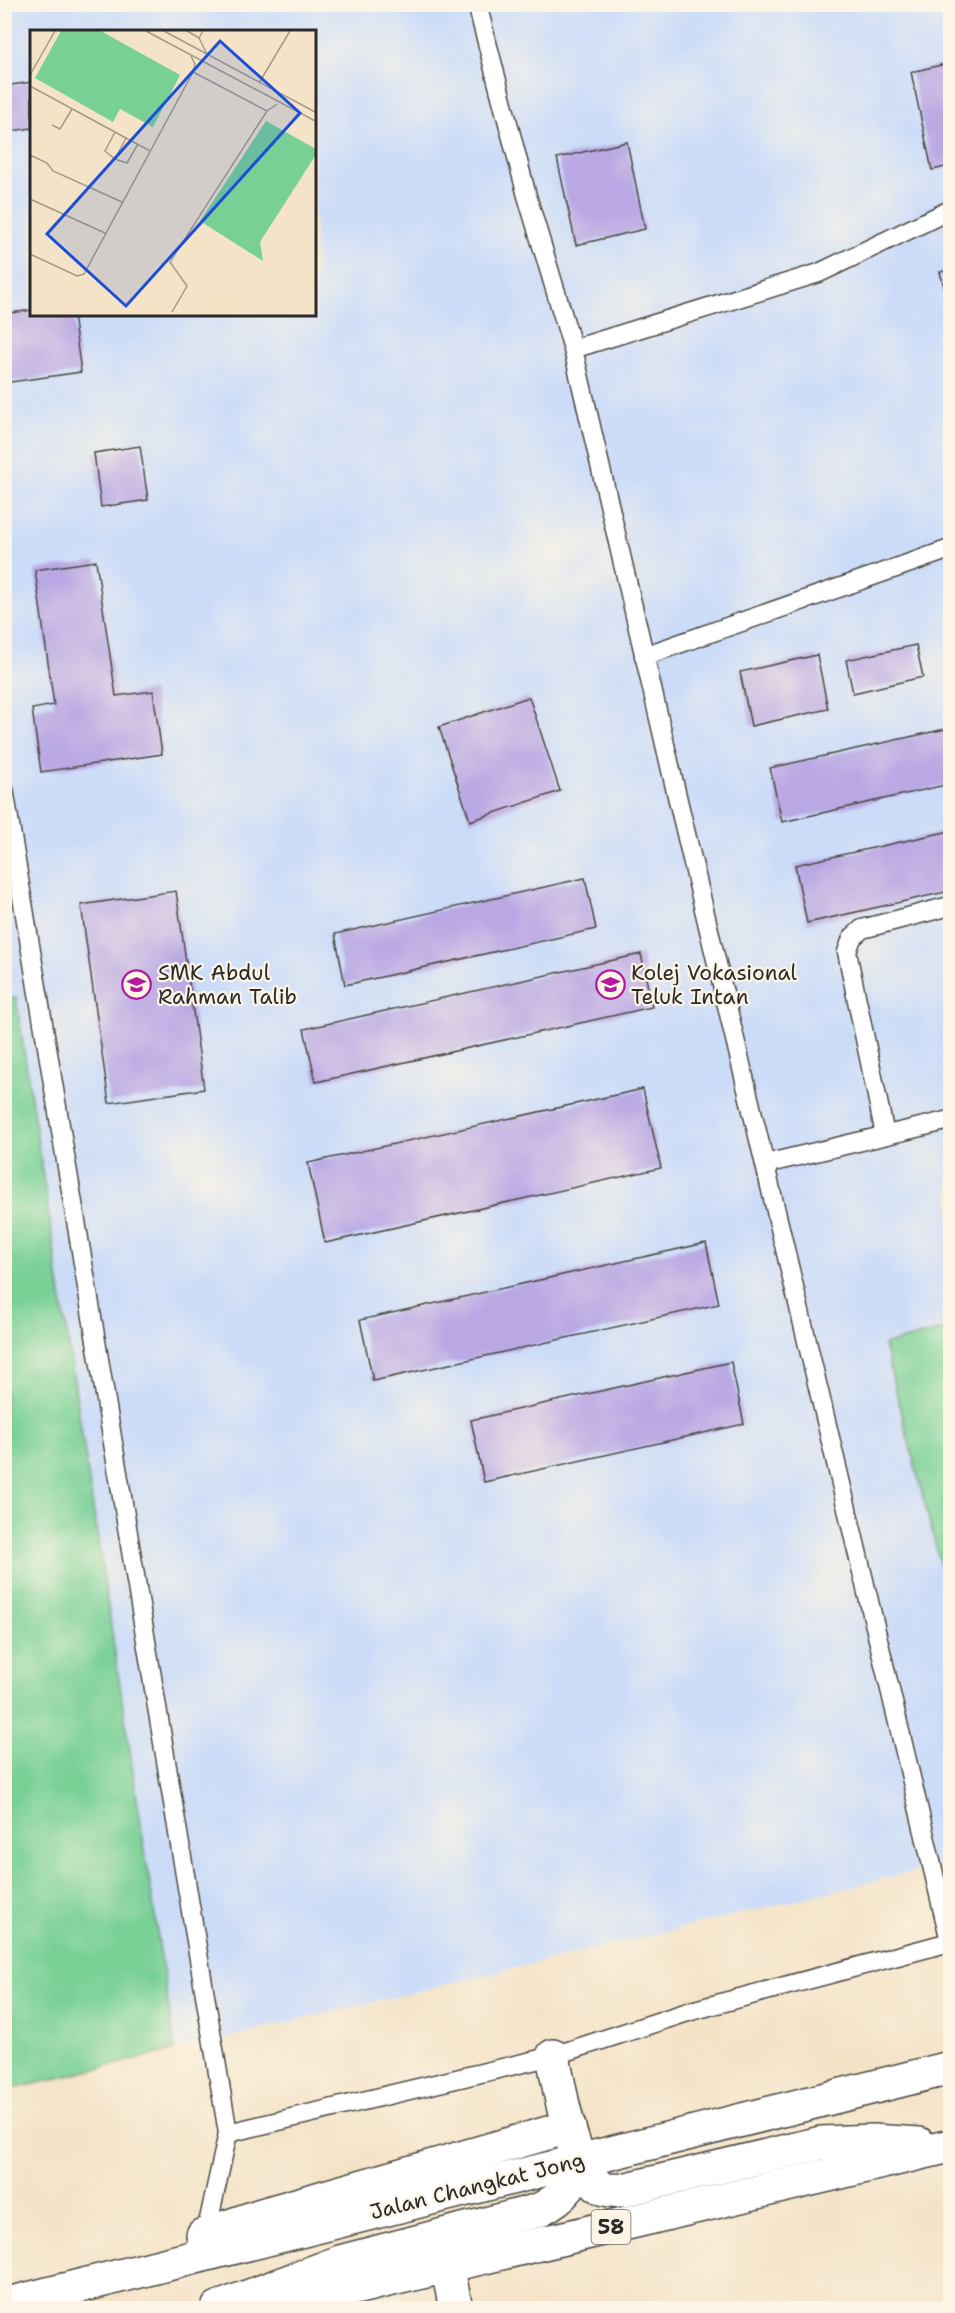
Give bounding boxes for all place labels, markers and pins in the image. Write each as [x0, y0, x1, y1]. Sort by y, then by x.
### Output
place label: SMK Abdul Rahman Talib [158, 959, 297, 1011]
place label: Kolej Vokasional Teluk Intan [631, 959, 797, 1011]
school or university icon: SMK Abdul Rahman Talib [121, 969, 153, 1001]
school or university icon: Kolej Vokasional Teluk Intan [594, 969, 626, 1001]

